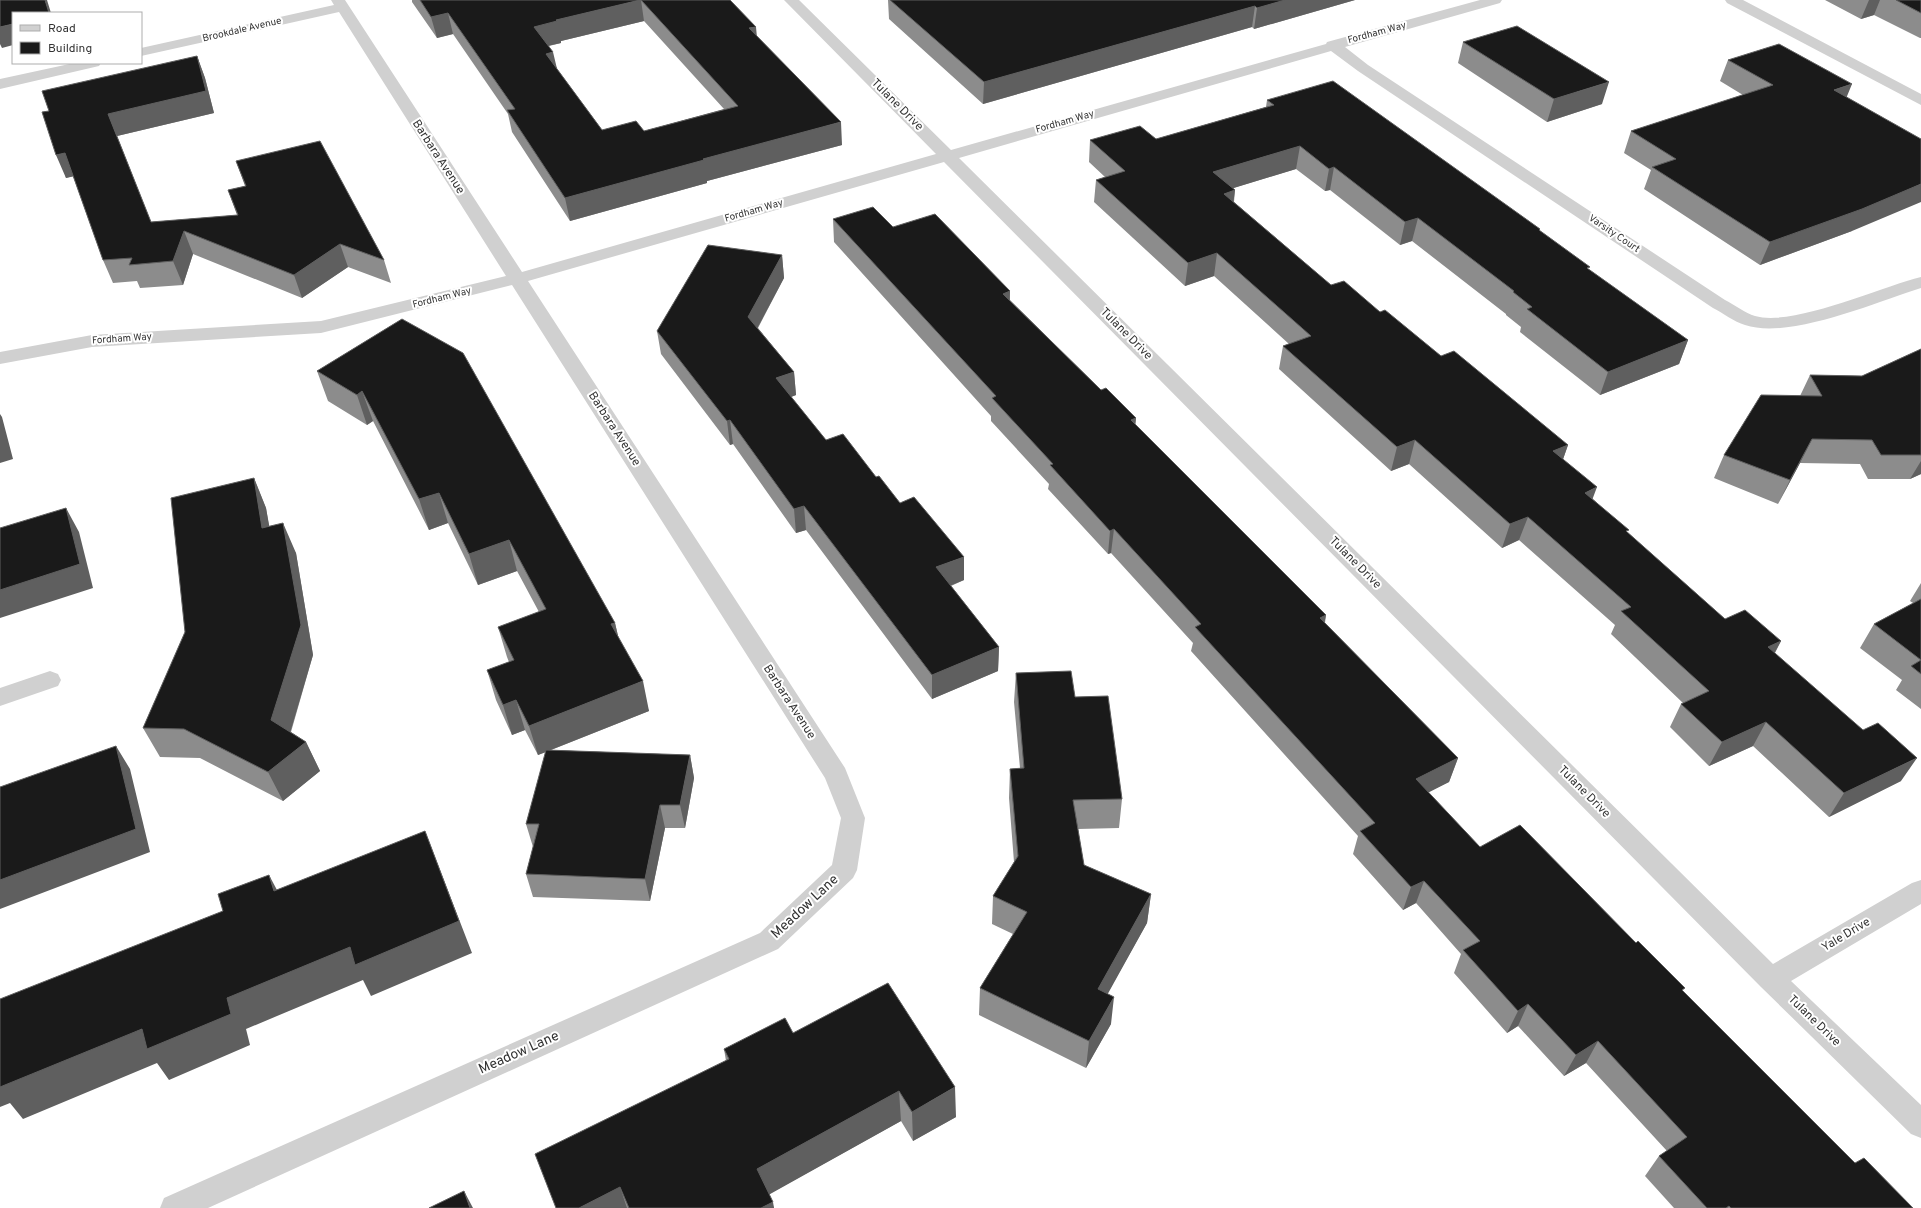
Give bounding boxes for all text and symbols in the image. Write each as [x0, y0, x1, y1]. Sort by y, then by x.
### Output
legend [12, 12, 142, 64]
street label: Brookdale Avenue [201, 15, 283, 45]
street label: Fordham Way [1346, 19, 1408, 47]
text: Road [48, 21, 76, 37]
text: Building [48, 41, 92, 57]
street label: Tulane Drive [867, 75, 927, 135]
street label: Fordham Way [1034, 107, 1096, 137]
street label: Barbara Avenue [408, 117, 468, 197]
street label: Fordham Way [723, 196, 785, 226]
street label: Varsity Court [1586, 212, 1642, 256]
street label: Fordham Way [411, 284, 473, 312]
street label: Tulane Drive [1096, 304, 1156, 364]
street label: Fordham Way [92, 330, 152, 348]
street label: Barbara Avenue [584, 389, 644, 469]
street label: Tulane Drive [1325, 533, 1385, 593]
street label: Barbara Avenue [759, 662, 819, 742]
street label: Tulane Drive [1554, 762, 1614, 822]
street label: Meadow Lane [768, 871, 842, 943]
street label: Yale Drive [1819, 914, 1873, 956]
street label: Tulane Drive [1784, 992, 1844, 1050]
street label: Meadow Lane [476, 1028, 562, 1078]

